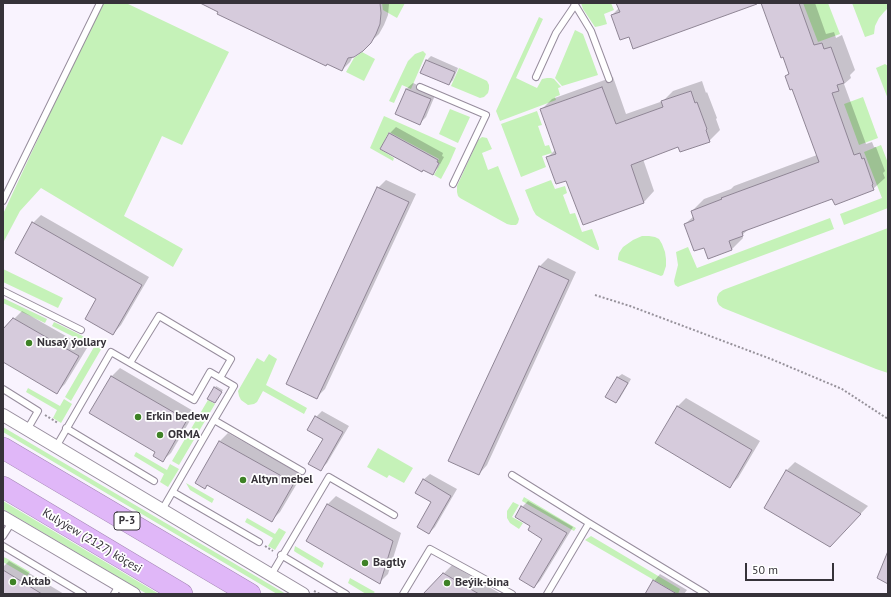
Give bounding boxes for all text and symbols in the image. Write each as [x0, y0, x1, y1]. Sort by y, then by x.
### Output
place label: Nusaý ýollary [37, 336, 106, 350]
marker: Nusaý ýollary [24, 338, 34, 348]
place label: Erkin bedew [146, 410, 209, 424]
marker: Erkin bedew [133, 412, 143, 422]
place label: ORMA [168, 428, 200, 442]
marker: ORMA [155, 430, 165, 440]
place label: Altyn mebel [251, 473, 313, 487]
marker: Altyn mebel [238, 475, 248, 485]
street label: Kulyýew (2127) köçesi [40, 506, 144, 576]
road number: P-3 [114, 512, 140, 530]
scale bar [747, 555, 836, 581]
place label: Bagtly [373, 556, 406, 570]
marker: Bagtly [360, 558, 370, 568]
text: 50 m [752, 562, 778, 577]
place label: Aktab [21, 575, 51, 589]
place label: Beýik-bina [455, 576, 509, 590]
marker: Aktab [8, 577, 18, 587]
marker: Beýik-bina [442, 578, 452, 588]

